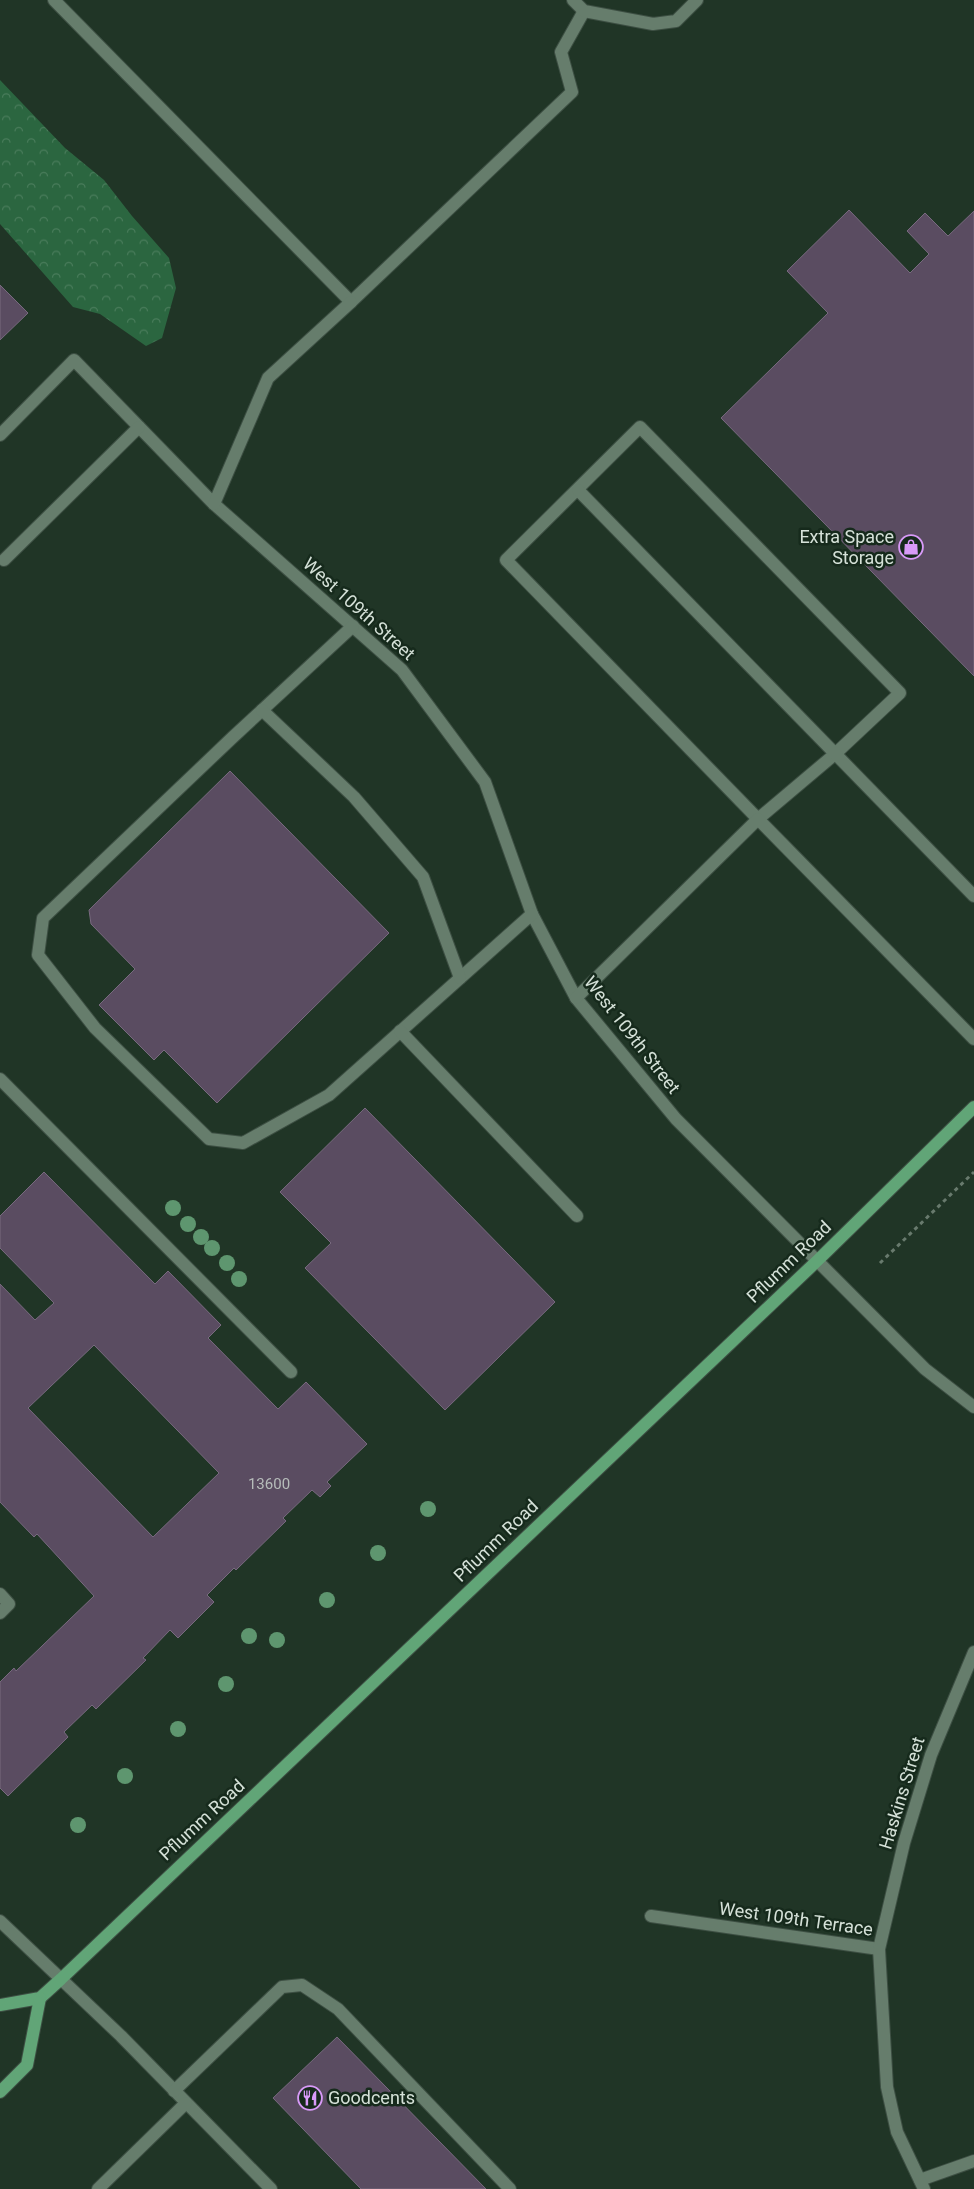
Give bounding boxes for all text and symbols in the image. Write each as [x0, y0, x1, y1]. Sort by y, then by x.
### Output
place label: Extra Space Storage [799, 526, 894, 568]
shop icon: Extra Space Storage [898, 534, 924, 560]
street label: West 109th Street [299, 553, 420, 664]
street label: West 109th Street [580, 972, 685, 1098]
street label: Pflumm Road [742, 1216, 835, 1307]
house number: 13600 [248, 1475, 290, 1493]
street label: Pflumm Road [449, 1495, 542, 1586]
street label: Haskins Street [874, 1734, 929, 1852]
street label: Pflumm Road [155, 1775, 249, 1864]
street label: West 109th Terrace [718, 1897, 874, 1940]
restaurant icon: Goodcents [297, 2085, 323, 2111]
place label: Goodcents [328, 2087, 415, 2108]

